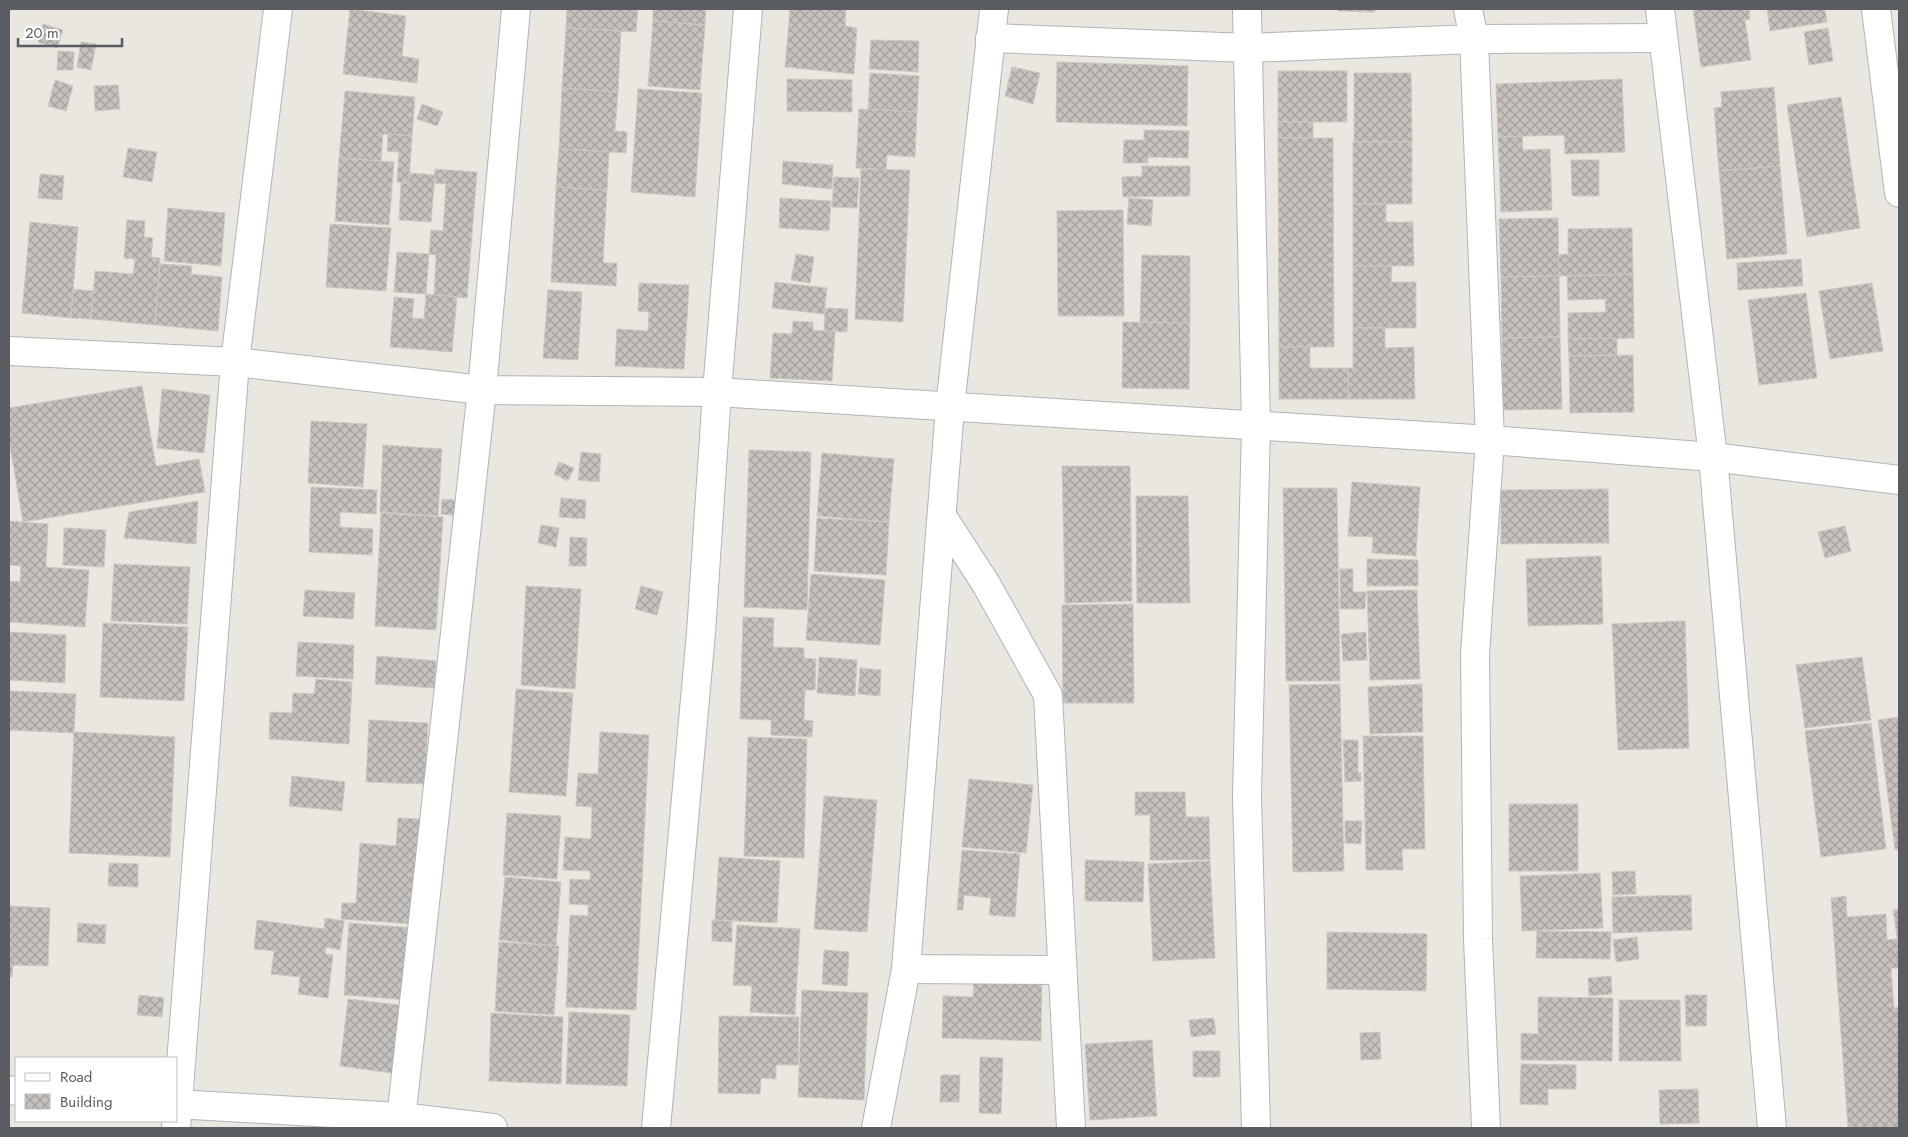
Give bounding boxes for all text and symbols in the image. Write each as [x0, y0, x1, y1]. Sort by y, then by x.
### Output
scale bar [18, 15, 121, 47]
text: 20 m [25, 22, 59, 44]
legend [15, 1057, 178, 1122]
text: Road [60, 1066, 92, 1088]
text: Building [60, 1091, 112, 1113]

